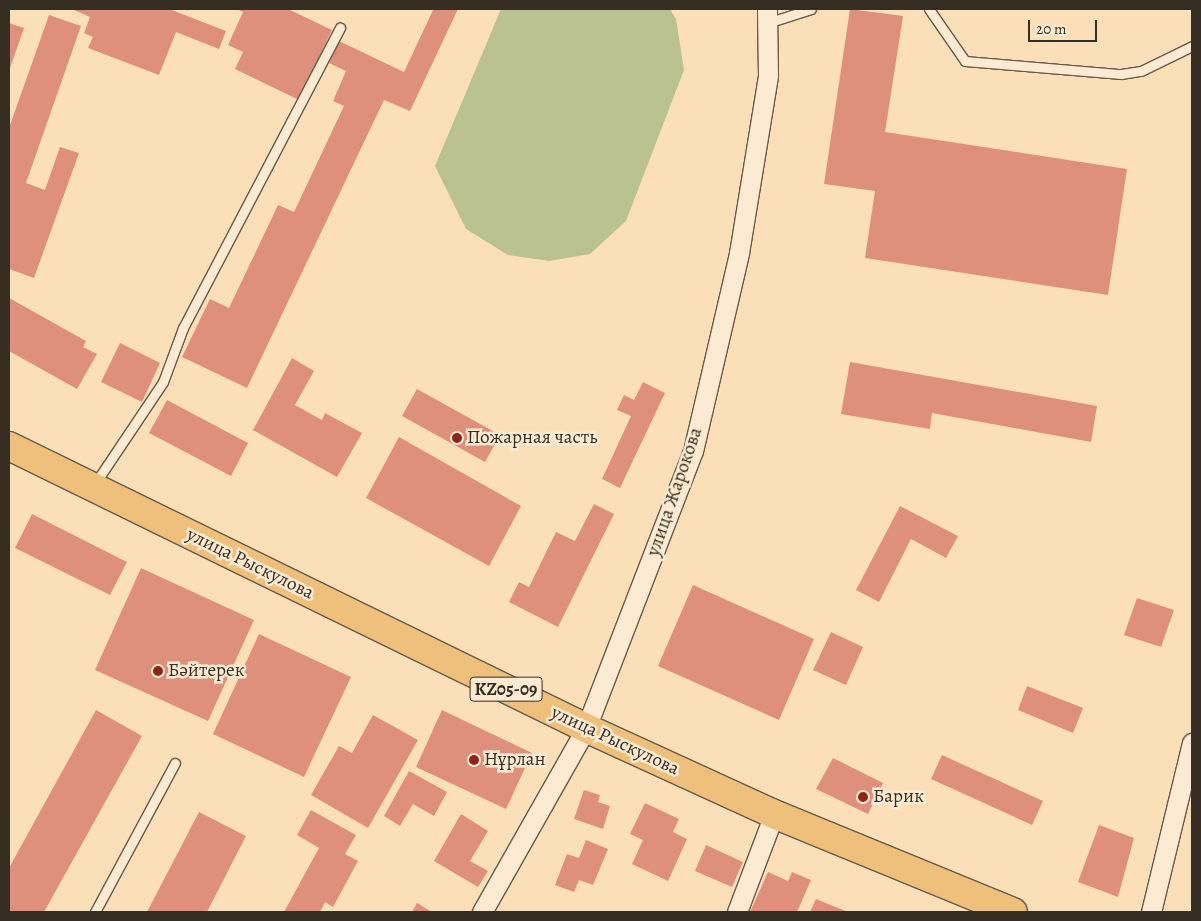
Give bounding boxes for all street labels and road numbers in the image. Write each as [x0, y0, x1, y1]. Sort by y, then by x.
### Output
street label: улица Жарокова [642, 425, 708, 559]
street label: улица Рыскулова [183, 523, 317, 605]
road number: KZ05-09 [468, 674, 544, 704]
street label: улица Рыскулова [547, 701, 683, 781]

